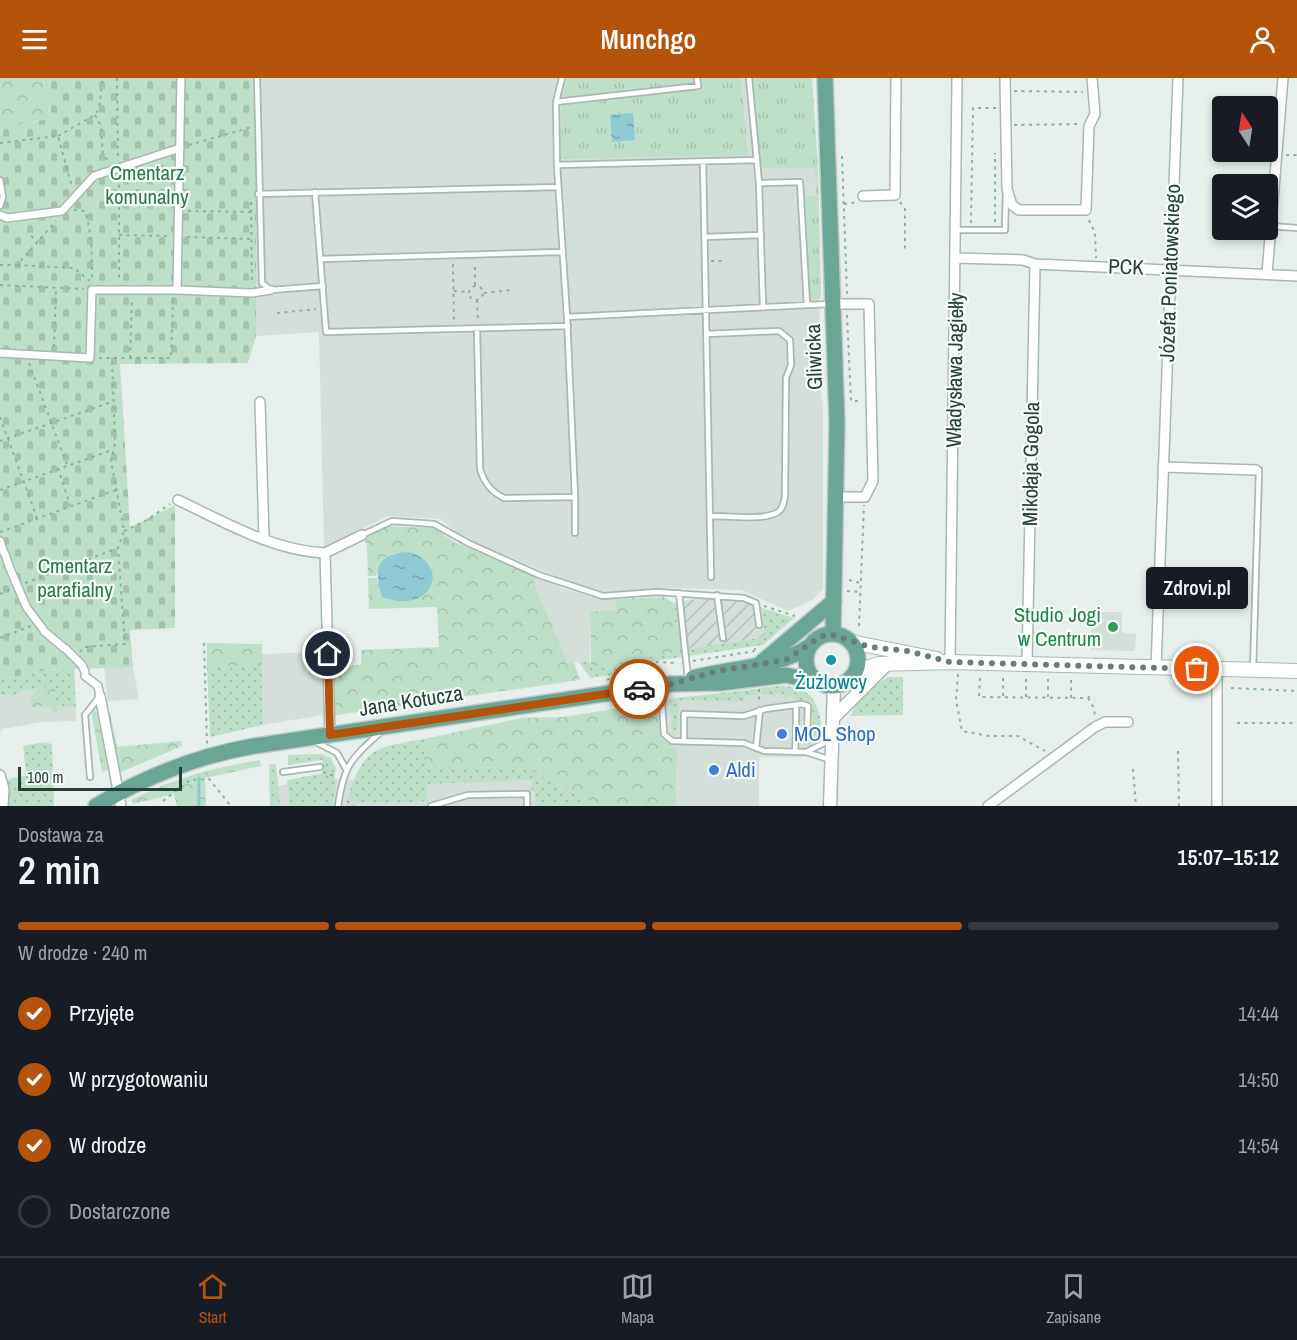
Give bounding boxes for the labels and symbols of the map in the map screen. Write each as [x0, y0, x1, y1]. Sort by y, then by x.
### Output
north arrow [1212, 96, 1278, 162]
park label: Cmentarz komunalny [105, 158, 189, 211]
street label: Józefa Poniatowskiego [1152, 183, 1187, 362]
street label: PCK [1108, 251, 1145, 282]
street label: Władysława Jagiełły [939, 292, 970, 448]
street label: Gliwicka [798, 323, 829, 391]
street label: Mikołaja Gogola [1015, 401, 1046, 526]
park label: Cmentarz parafialny [37, 551, 113, 604]
callout: Zdrovi.pl [1146, 567, 1248, 609]
place label: Studio Jogi w Centrum [1014, 600, 1101, 653]
marker: Studio Jogi w Centrum [1106, 620, 1120, 634]
pin [302, 628, 353, 679]
pin [1171, 643, 1222, 694]
marker: Żużlowcy [824, 653, 838, 667]
courier [609, 659, 669, 719]
place label: Żużlowcy [795, 667, 867, 696]
street label: Jana Kotucza [357, 678, 465, 723]
place label: MOL Shop [794, 719, 876, 748]
marker: MOL Shop [775, 727, 789, 741]
place label: Aldi [725, 755, 756, 784]
marker: Aldi [707, 763, 721, 777]
scale bar [18, 764, 182, 792]

